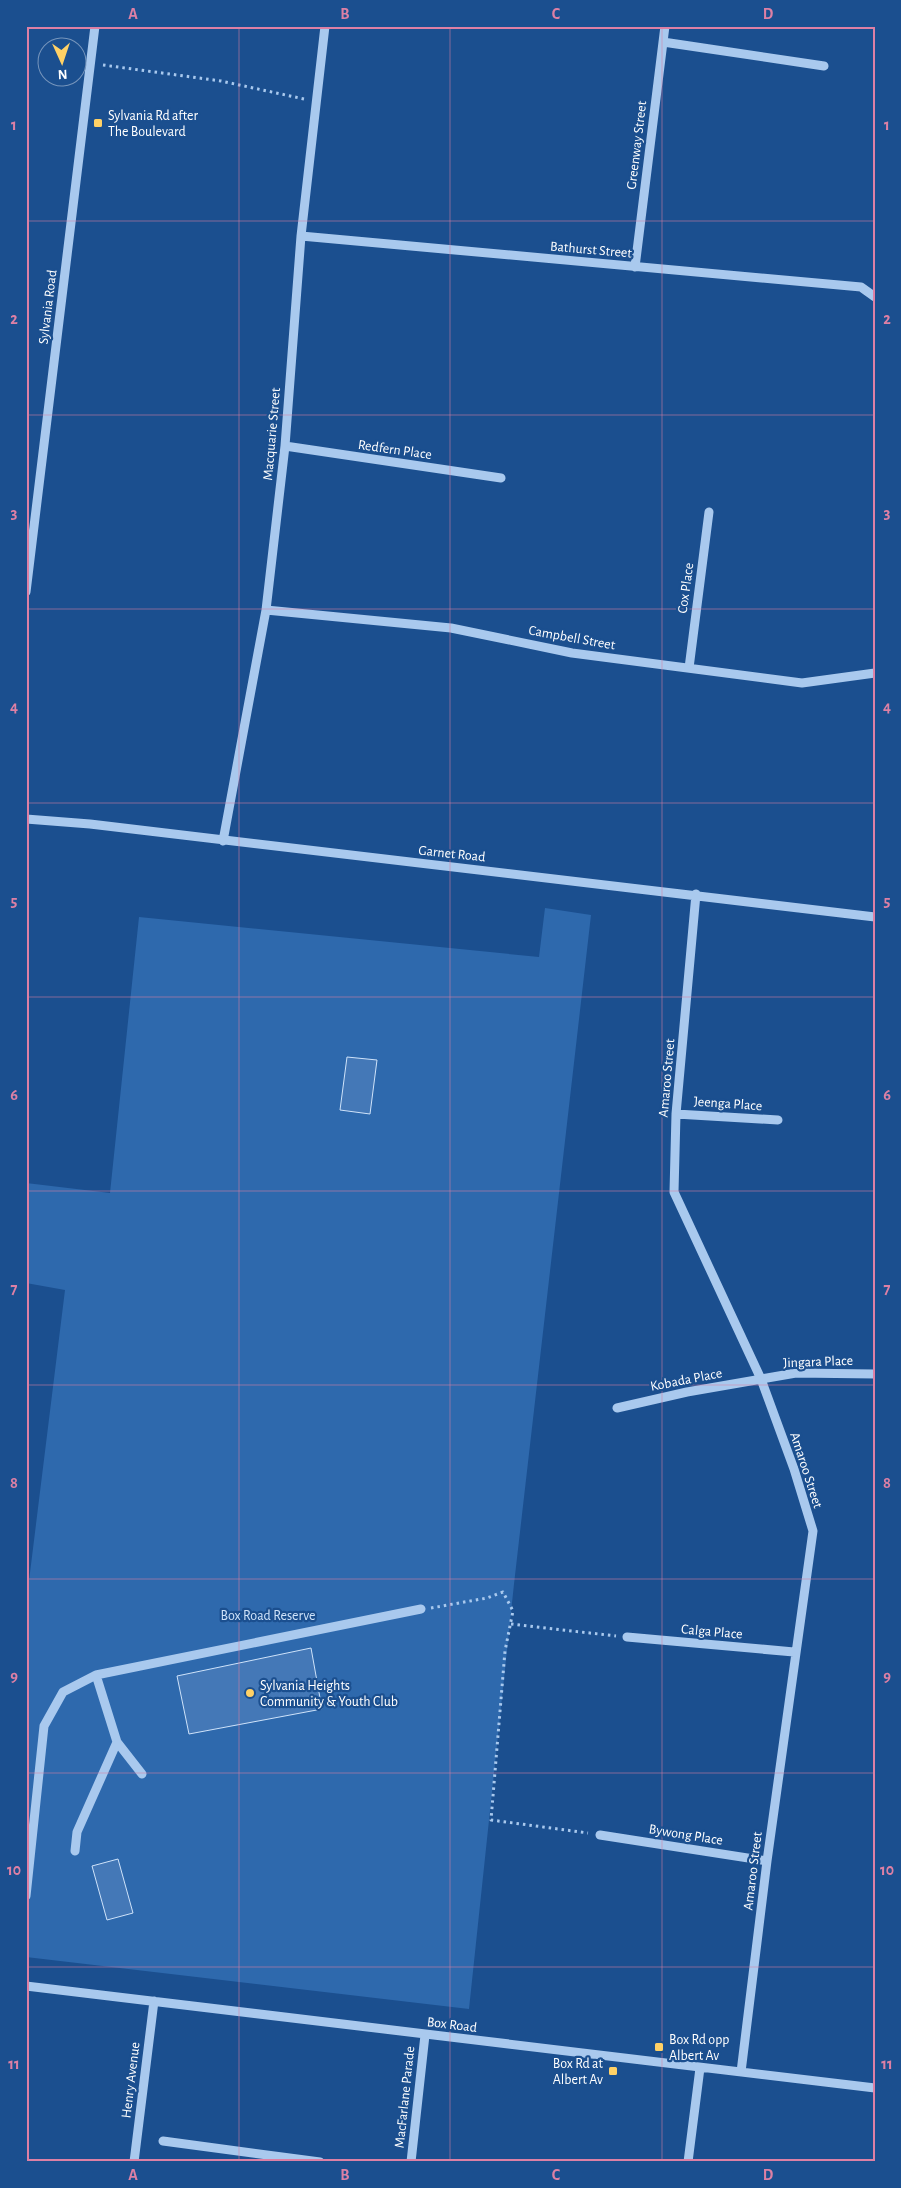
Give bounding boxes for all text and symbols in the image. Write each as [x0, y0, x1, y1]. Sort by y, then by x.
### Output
text: A [128, 6, 138, 22]
text: B [340, 6, 350, 22]
text: C [552, 6, 561, 22]
text: D [763, 6, 774, 22]
north arrow [38, 38, 88, 88]
text: N [57, 67, 68, 81]
street label: Greenway Street [625, 99, 649, 190]
place label: Sylvania Rd after The Boulevard [108, 109, 198, 139]
text: 1 [11, 117, 17, 133]
marker: Sylvania Rd after The Boulevard [92, 117, 104, 129]
text: 1 [884, 117, 890, 133]
street label: Bathurst Street [549, 239, 633, 261]
street label: Sylvania Road [36, 269, 60, 345]
text: 2 [10, 311, 18, 327]
text: 2 [883, 311, 891, 327]
street label: Macquarie Street [261, 387, 283, 481]
street label: Redfern Place [357, 438, 433, 462]
text: 3 [11, 505, 18, 521]
text: 3 [884, 505, 891, 521]
street label: Cox Place [676, 562, 696, 614]
street label: Campbell Street [527, 623, 617, 653]
text: 4 [10, 699, 18, 715]
text: 4 [883, 699, 891, 715]
street label: Garnet Road [418, 844, 486, 864]
text: 5 [11, 893, 18, 909]
text: 5 [884, 893, 891, 909]
street label: Amaroo Street [657, 1038, 677, 1118]
text: 6 [10, 1087, 18, 1103]
text: 6 [883, 1087, 891, 1103]
street label: Jeenga Place [693, 1095, 763, 1113]
text: 7 [11, 1281, 18, 1297]
text: 7 [884, 1281, 891, 1297]
street label: Jingara Place [783, 1354, 853, 1370]
street label: Kobada Place [649, 1366, 723, 1394]
street label: Amaroo Street [787, 1431, 825, 1511]
text: 8 [10, 1475, 18, 1491]
text: 8 [883, 1475, 891, 1491]
park label: Box Road Reserve [221, 1609, 315, 1623]
street label: Calga Place [681, 1622, 743, 1642]
text: 9 [10, 1668, 18, 1684]
text: 9 [883, 1668, 891, 1684]
place label: Sylvania Heights Community & Youth Club [260, 1679, 398, 1709]
marker: Sylvania Heights Community & Youth Club [244, 1687, 256, 1699]
street label: Bywong Place [648, 1822, 724, 1848]
street label: Amaroo Street [741, 1831, 765, 1911]
text: 10 [7, 1862, 21, 1878]
text: 10 [880, 1862, 894, 1878]
street label: Box Road [426, 2015, 478, 2035]
place label: Box Rd opp Albert Av [669, 2033, 729, 2063]
street label: Henry Avenue [119, 2041, 143, 2119]
marker: Box Rd opp Albert Av [653, 2041, 665, 2053]
street label: MacFarlane Parade [393, 2045, 417, 2149]
text: 11 [8, 2056, 20, 2072]
text: 11 [881, 2056, 893, 2072]
place label: Box Rd at Albert Av [553, 2057, 604, 2087]
marker: Box Rd at Albert Av [607, 2065, 619, 2077]
text: A [128, 2167, 138, 2183]
text: B [340, 2167, 350, 2183]
text: C [552, 2167, 561, 2183]
text: D [763, 2167, 774, 2183]

